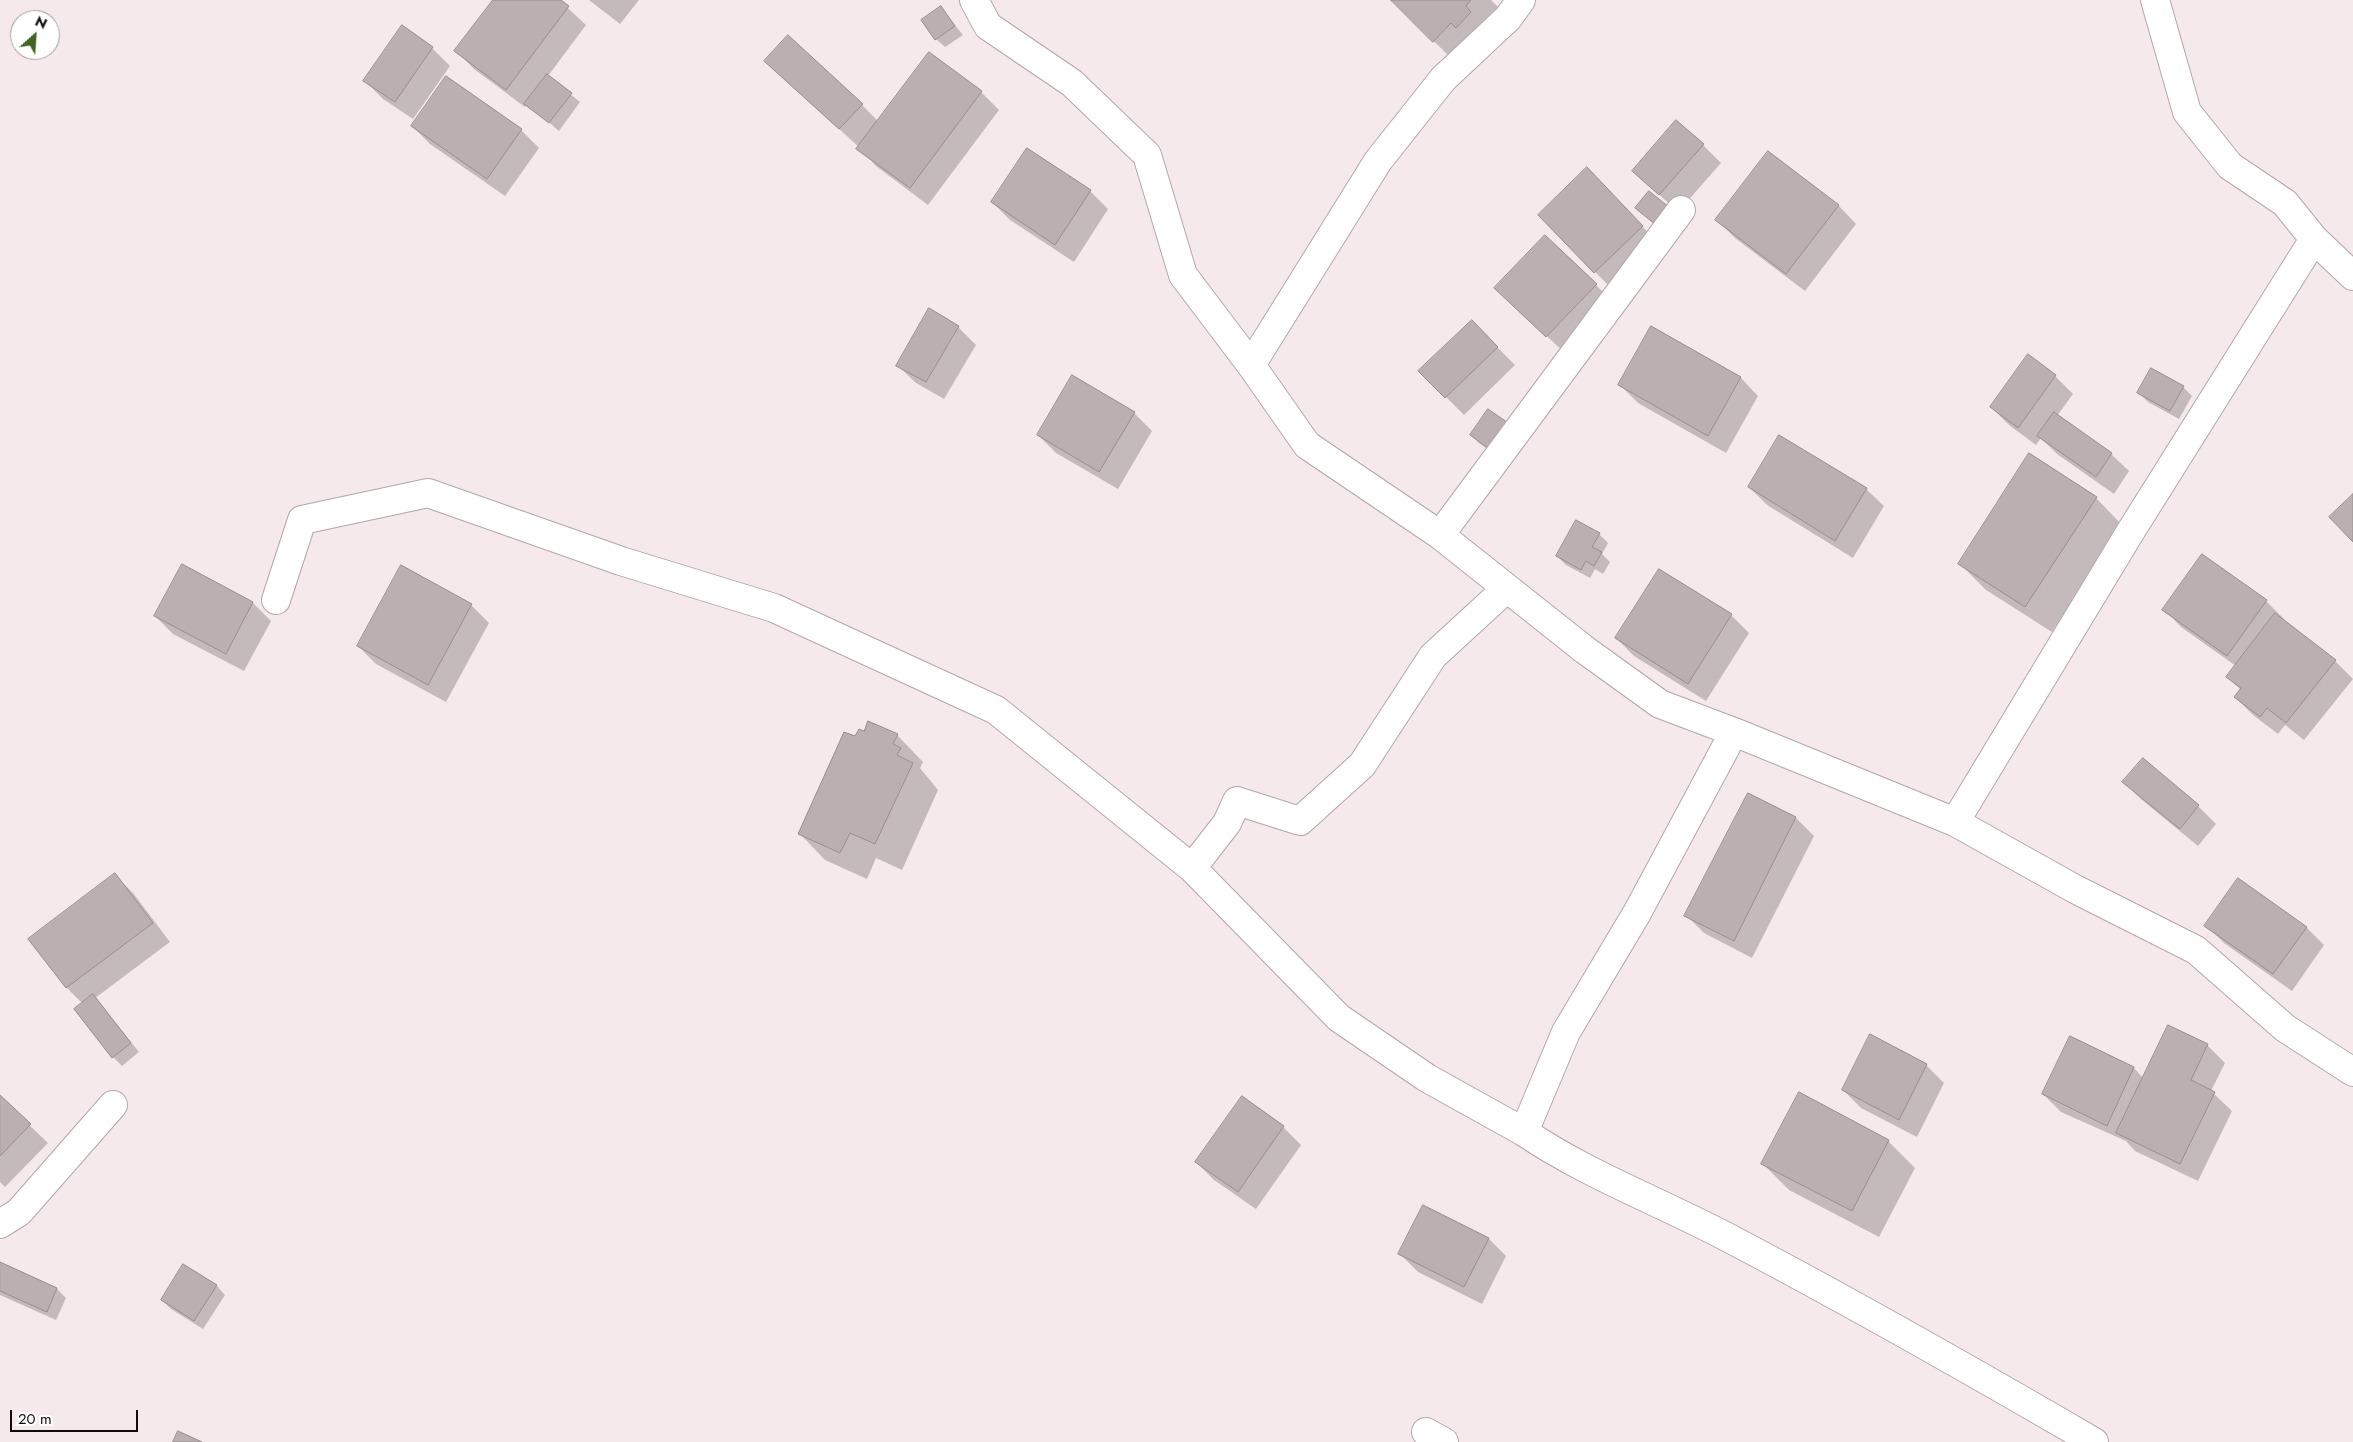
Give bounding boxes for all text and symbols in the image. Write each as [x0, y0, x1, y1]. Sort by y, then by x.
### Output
north arrow [10, 10, 60, 60]
text: N [32, 11, 51, 34]
scale bar [12, 1400, 140, 1432]
text: 20 m [18, 1408, 52, 1430]

